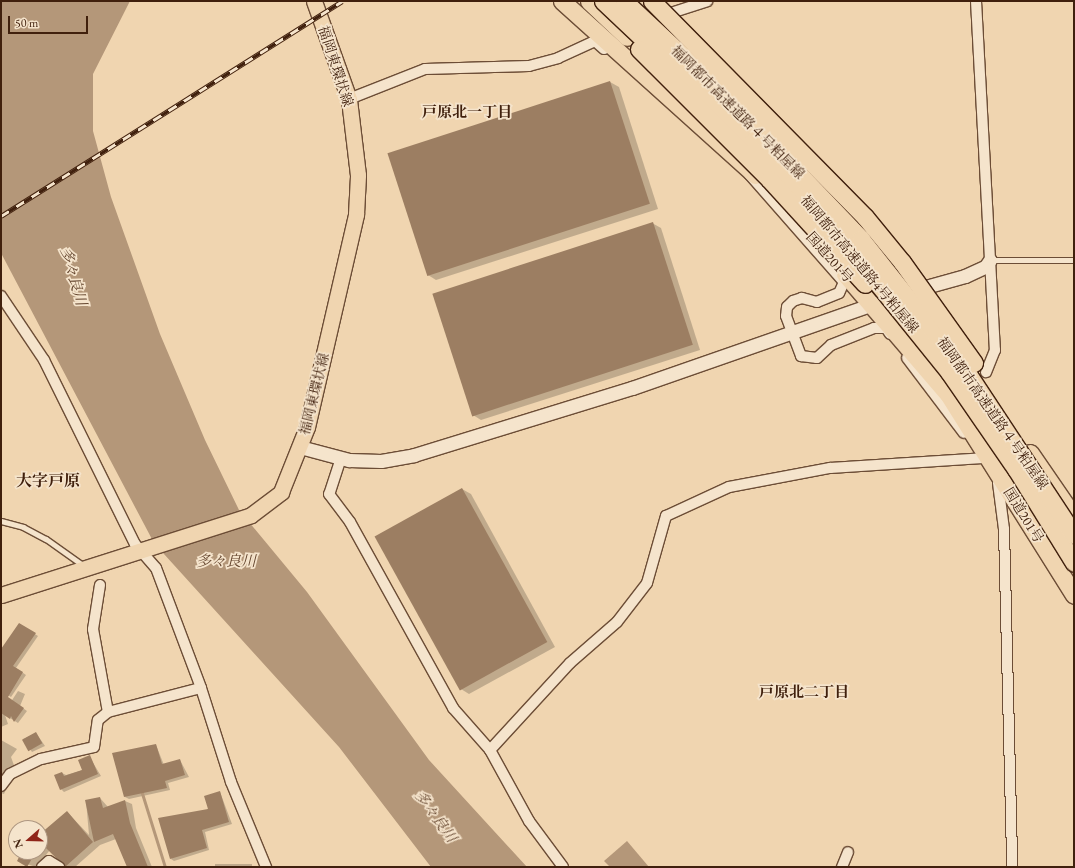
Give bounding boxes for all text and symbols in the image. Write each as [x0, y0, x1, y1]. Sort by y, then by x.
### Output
scale bar [10, 8, 90, 34]
text: 50 m [15, 15, 38, 31]
street label: 福岡東環状線 [315, 23, 357, 109]
street label: 福岡都市高速道路４号粕屋線 [668, 42, 808, 182]
district label: 戸原北一丁目 [422, 103, 512, 121]
street label: 福岡都市高速道路4号粕屋線 [797, 192, 923, 336]
street label: 国道201号 [803, 228, 857, 286]
water label: 多々良川 [57, 245, 91, 307]
street label: 福岡都市高速道路４号粕屋線 [934, 334, 1052, 492]
street label: 福岡東環状線 [296, 351, 332, 437]
district label: 大字戸原 [16, 471, 80, 491]
street label: 国道201号 [1000, 484, 1048, 546]
water label: 多々良川 [196, 552, 256, 570]
district label: 戸原北二丁目 [759, 683, 849, 701]
water label: 多々良川 [411, 786, 461, 846]
north arrow [8, 820, 48, 860]
text: N [10, 837, 26, 850]

